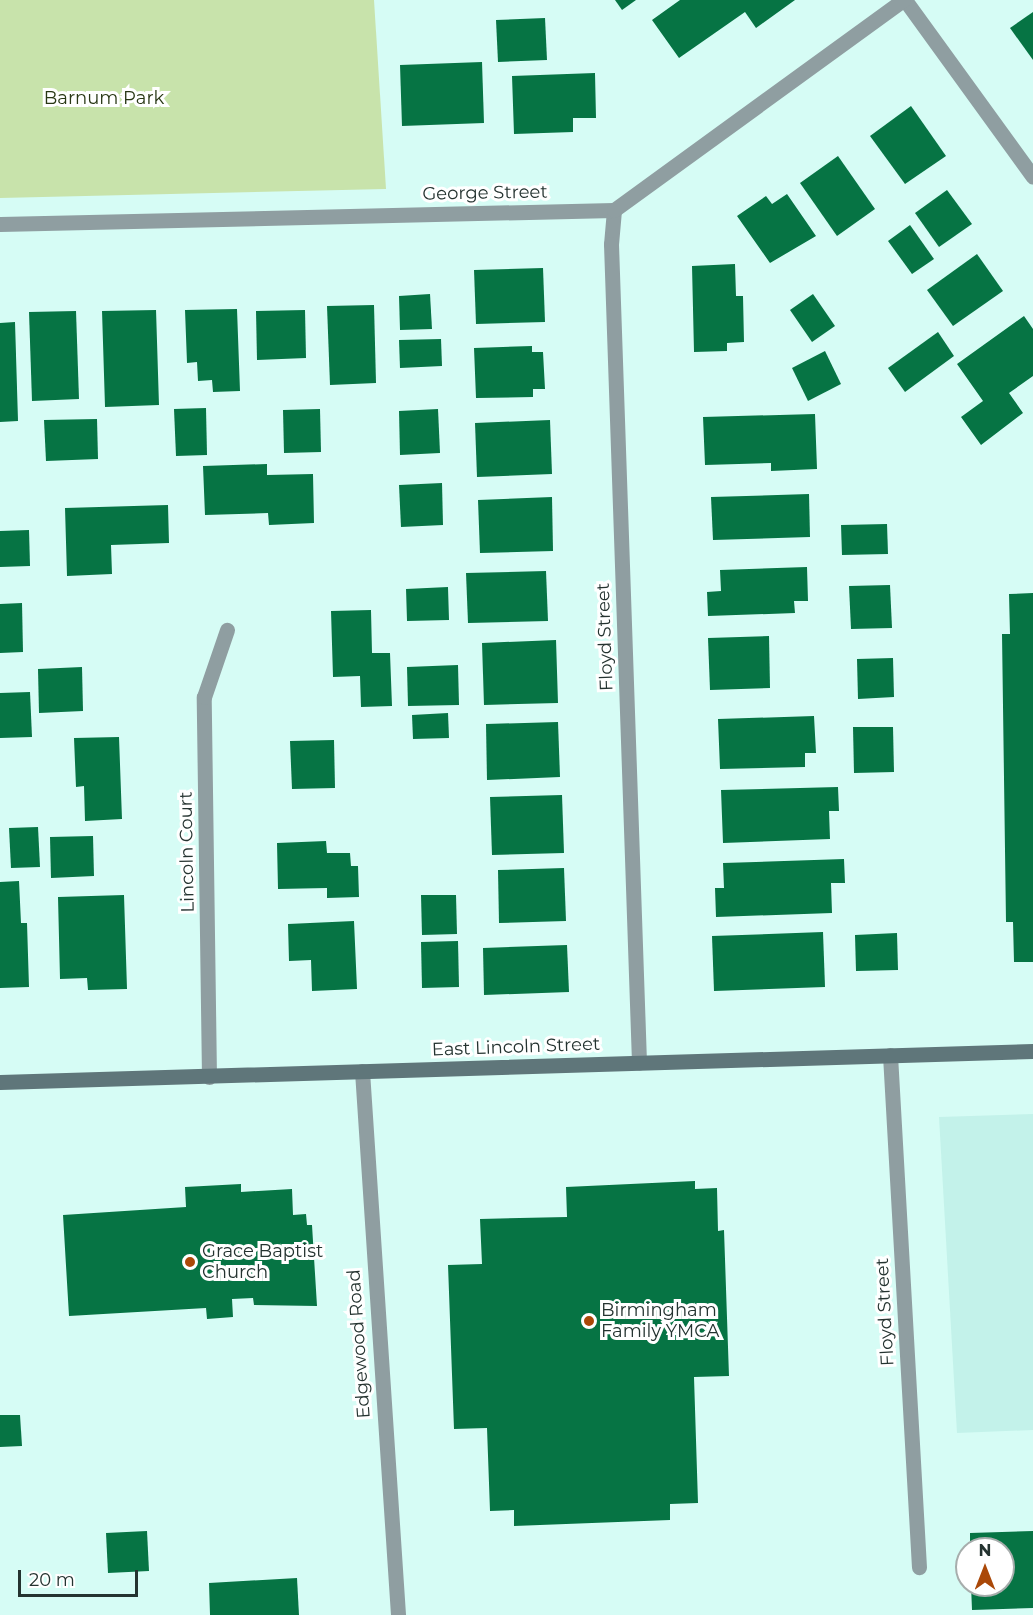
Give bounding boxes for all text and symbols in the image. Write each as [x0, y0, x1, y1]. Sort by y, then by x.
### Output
park label: Barnum Park [44, 87, 164, 109]
street label: George Street [422, 181, 548, 205]
street label: Floyd Street [592, 583, 618, 691]
street label: Lincoln Court [175, 791, 199, 913]
street label: East Lincoln Street [432, 1033, 600, 1061]
place label: Grace Baptist Church [202, 1241, 323, 1284]
marker: Grace Baptist Church [183, 1255, 197, 1269]
street label: Floyd Street [871, 1257, 899, 1367]
street label: Edgewood Road [343, 1269, 375, 1419]
place label: Birmingham Family YMCA [601, 1300, 720, 1342]
marker: Birmingham Family YMCA [582, 1314, 596, 1328]
north arrow [955, 1537, 1015, 1597]
text: N [979, 1541, 991, 1560]
scale bar [21, 1558, 141, 1596]
text: 20 m [29, 1569, 75, 1591]

